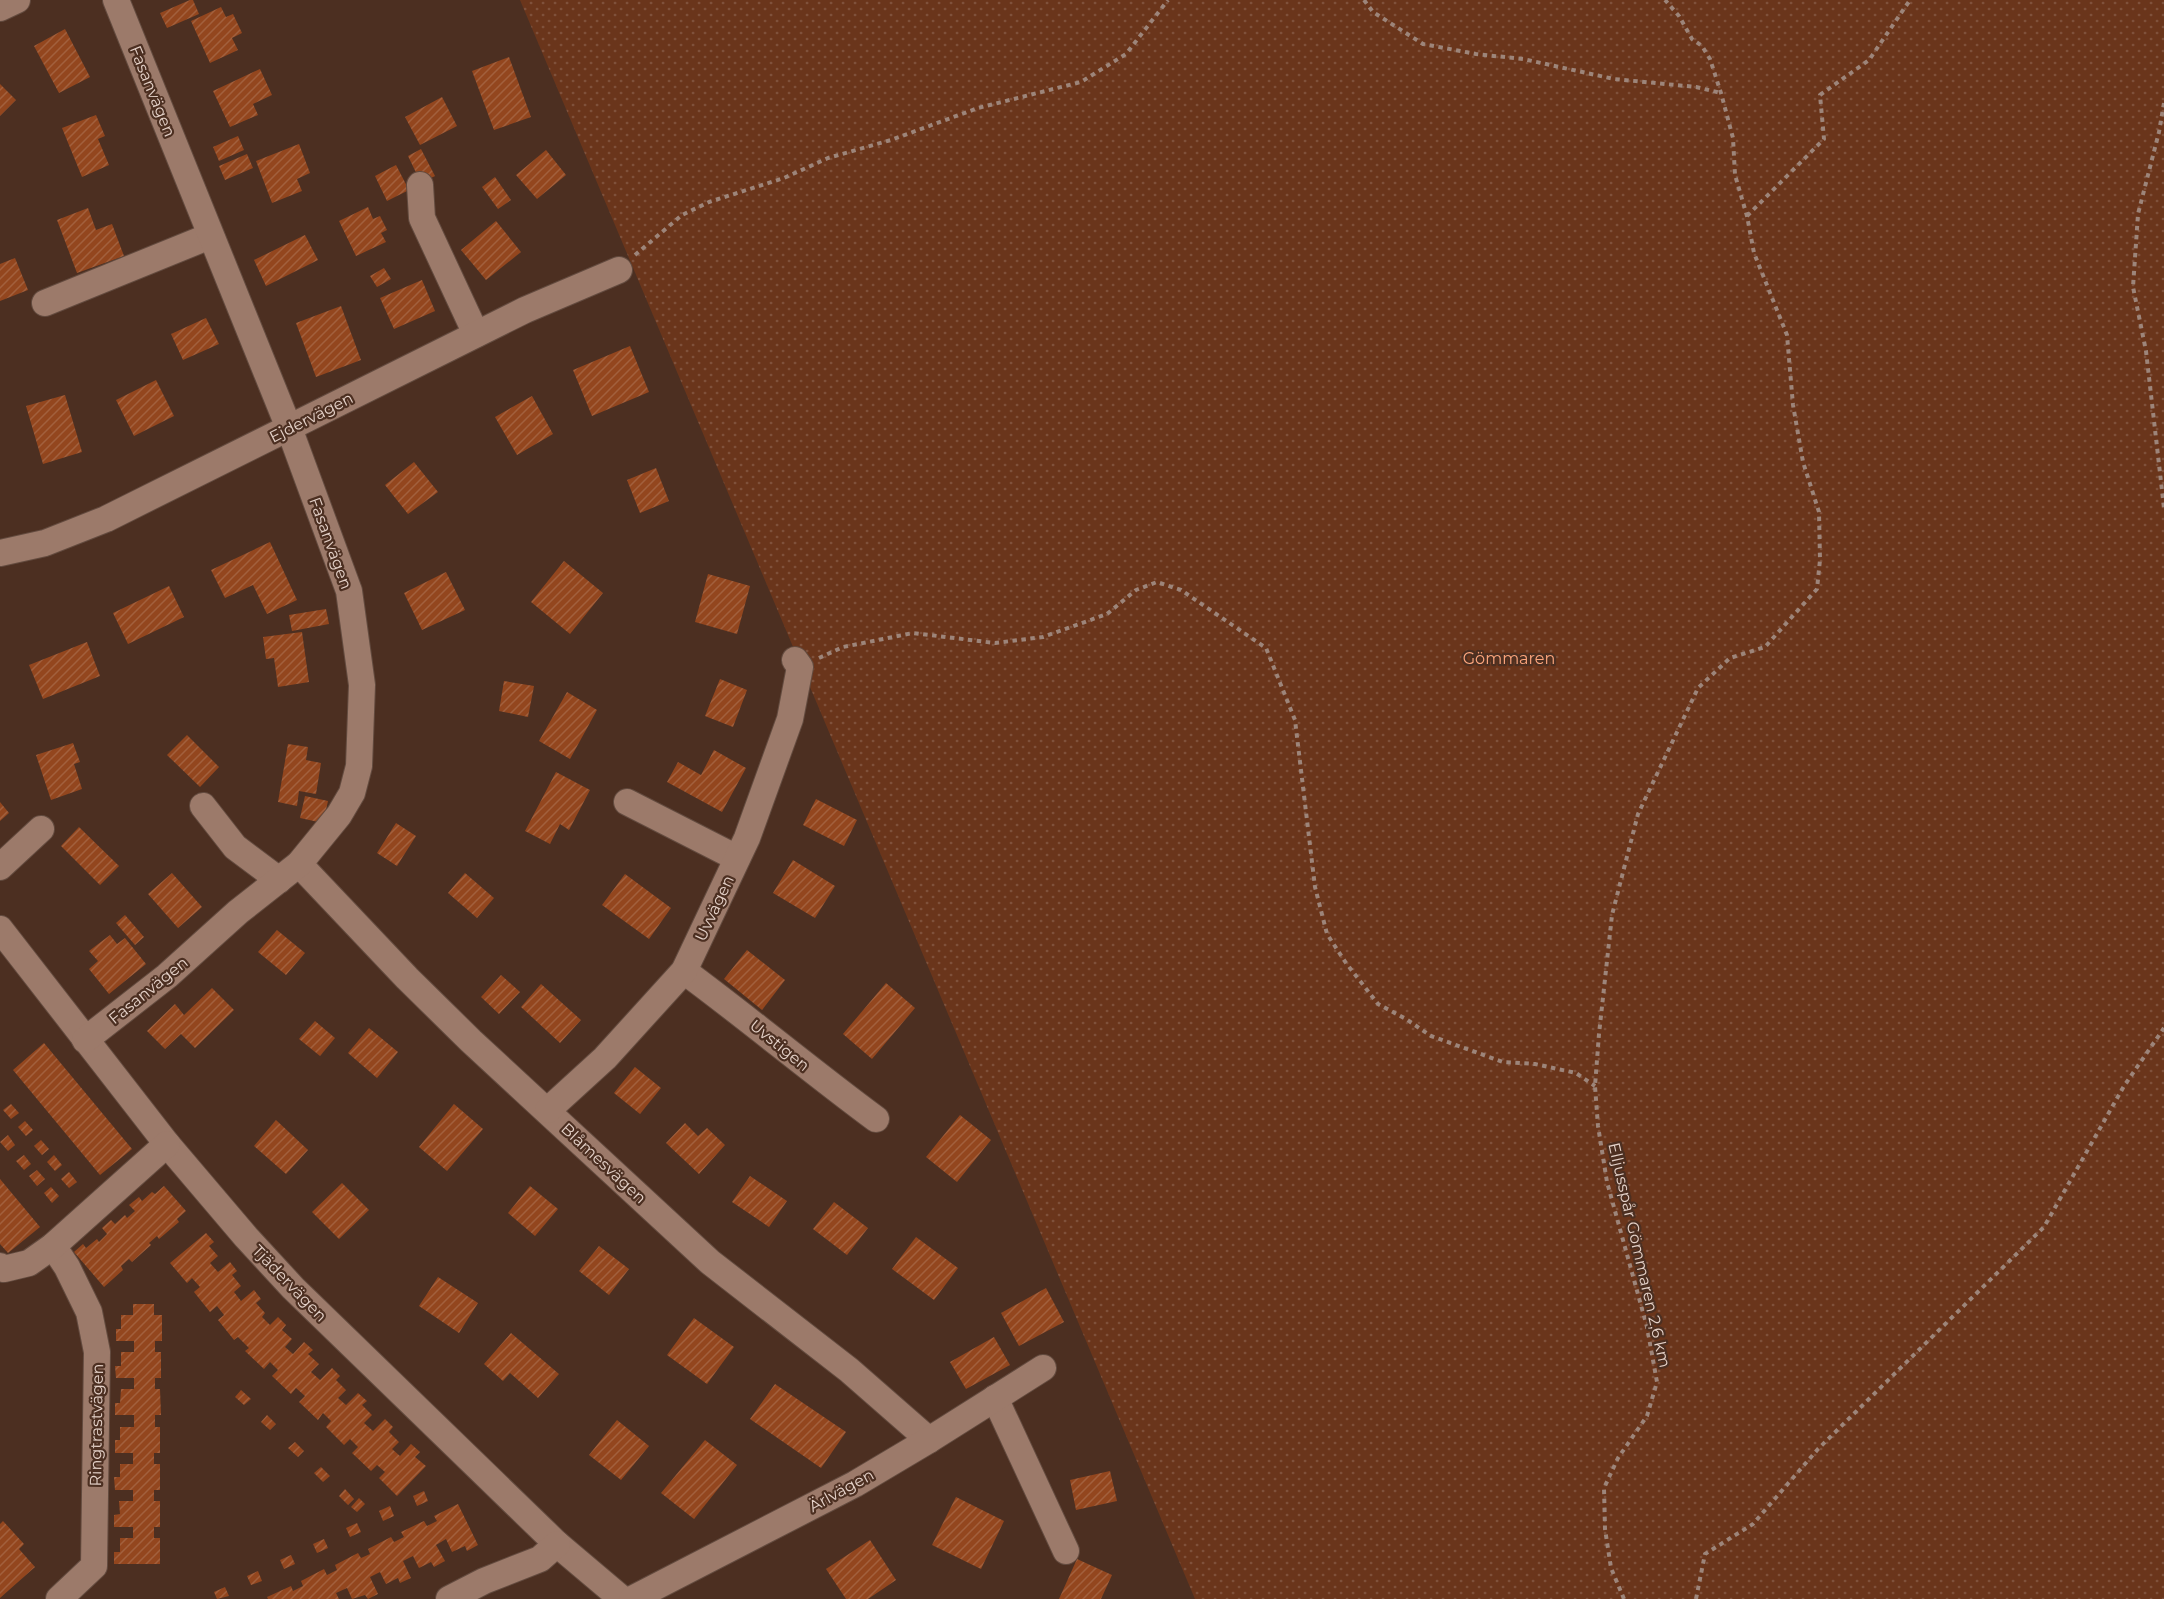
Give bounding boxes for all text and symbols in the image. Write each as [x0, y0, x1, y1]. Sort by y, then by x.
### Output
street label: Fasanvägen [126, 43, 179, 139]
street label: Ejdervägen [266, 388, 356, 447]
street label: Fasanvägen [305, 495, 356, 592]
park label: Gömmaren [1463, 649, 1555, 668]
street label: Uvvägen [691, 872, 738, 944]
street label: Fasanvägen [105, 953, 192, 1028]
street label: Uvstigen [746, 1016, 813, 1075]
street label: Blåmesvägen [557, 1119, 650, 1208]
street label: Elljusspår Gömmaren 2,6 km [1604, 1141, 1675, 1369]
street label: Tjädervägen [248, 1241, 331, 1326]
street label: Ringtrastvägen [86, 1363, 107, 1487]
street label: Ärlvägen [805, 1464, 877, 1516]

